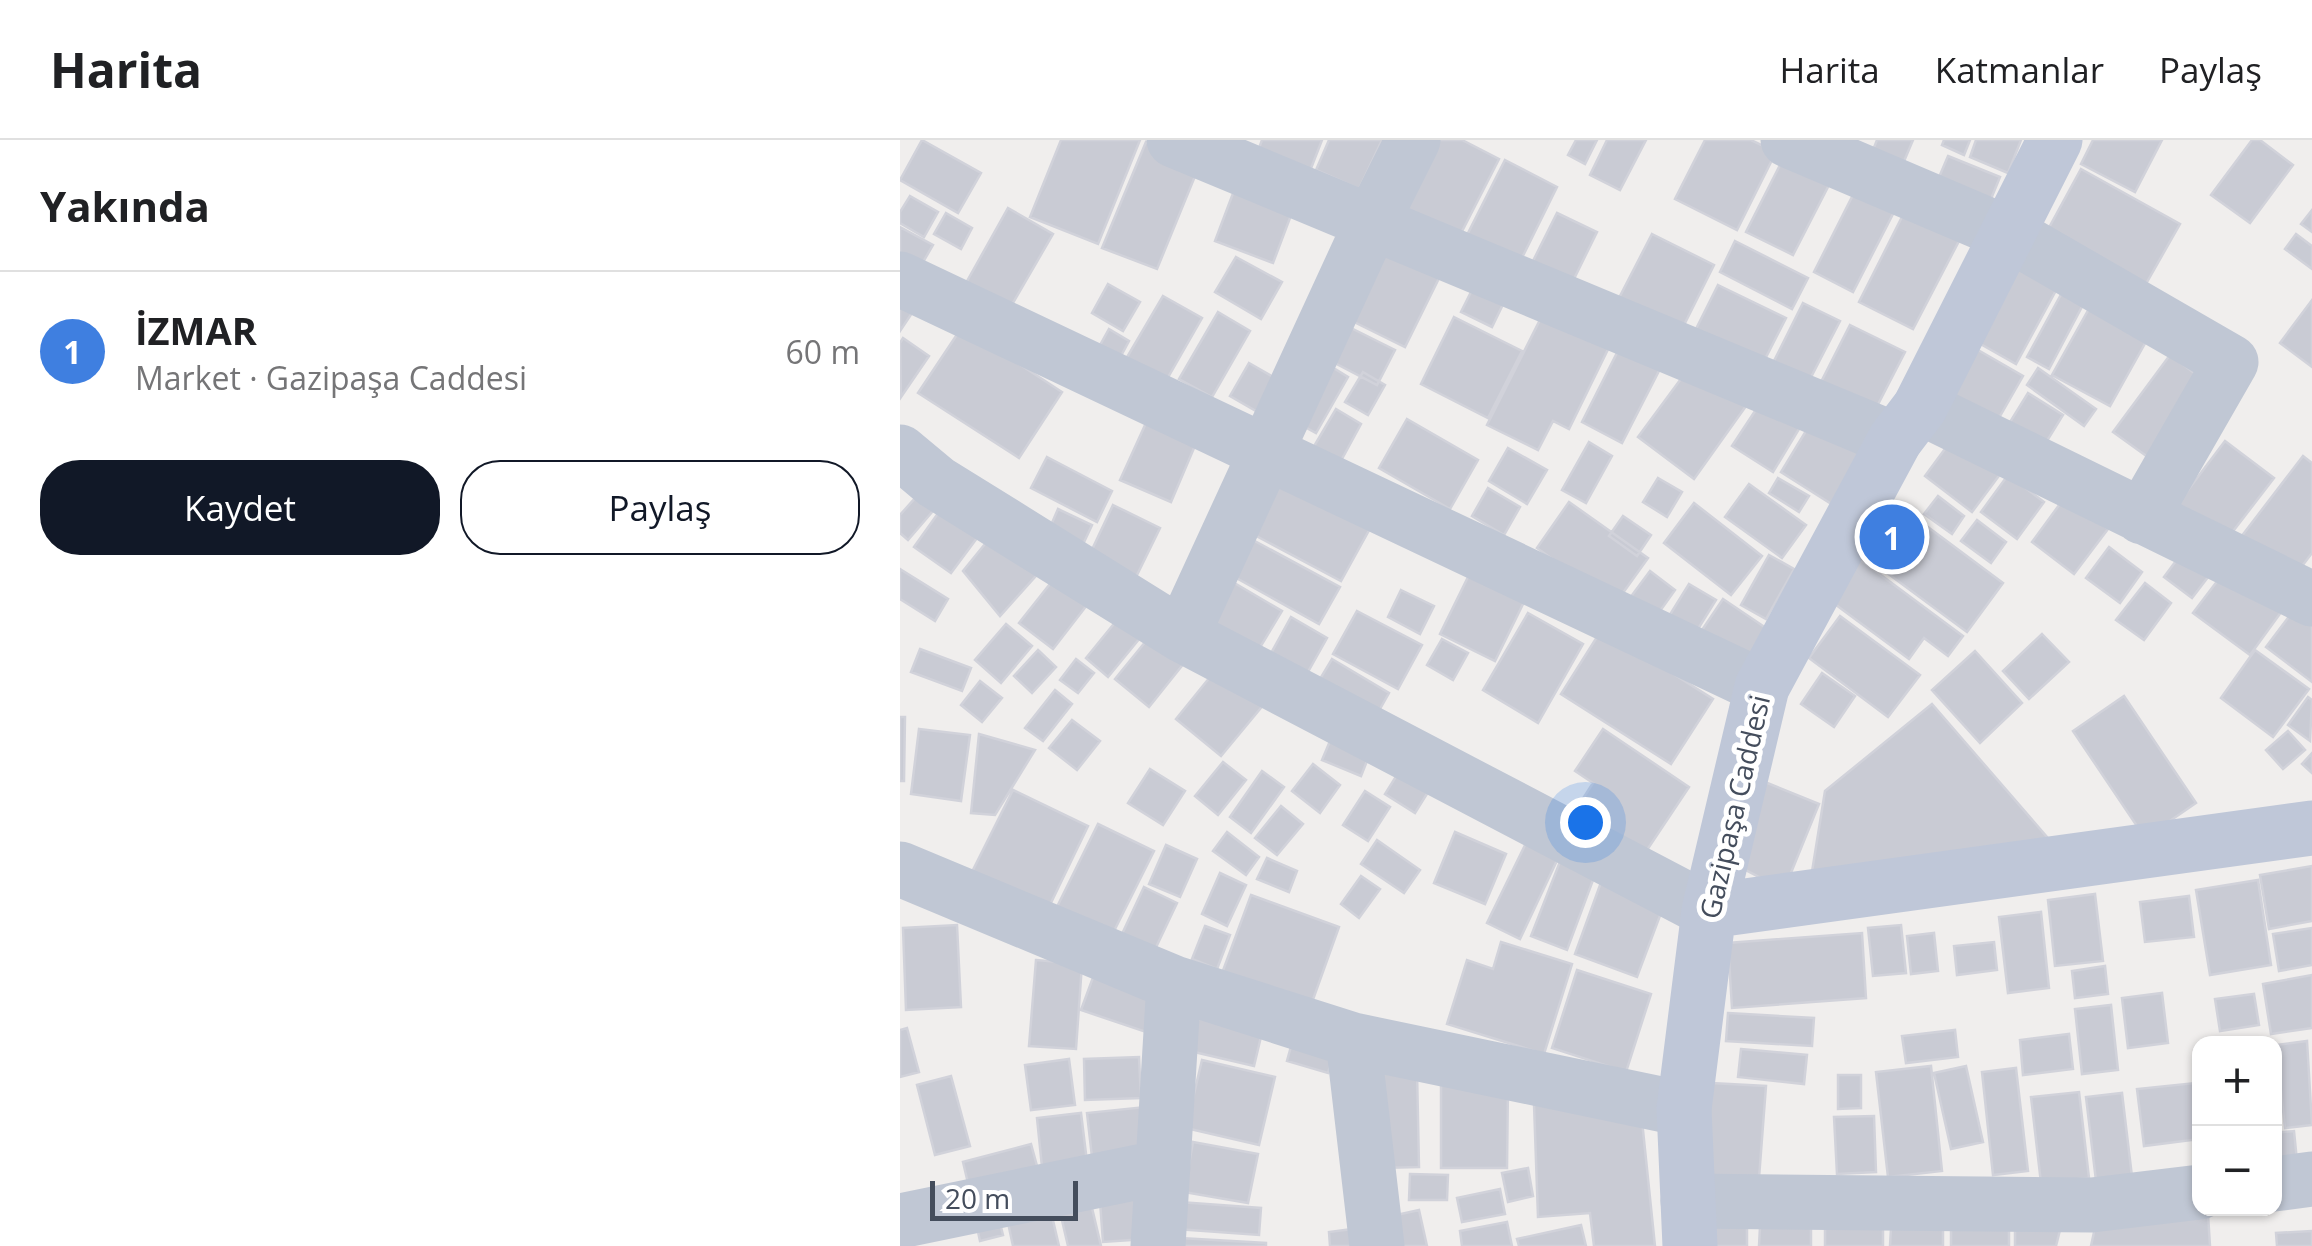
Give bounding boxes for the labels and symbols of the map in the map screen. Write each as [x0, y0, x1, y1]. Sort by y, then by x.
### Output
pin: 1 [1860, 500, 1924, 574]
street label: Gazipaşa Caddesi [1690, 691, 1778, 922]
your location [1560, 797, 1611, 848]
scale bar [930, 1176, 1078, 1220]

